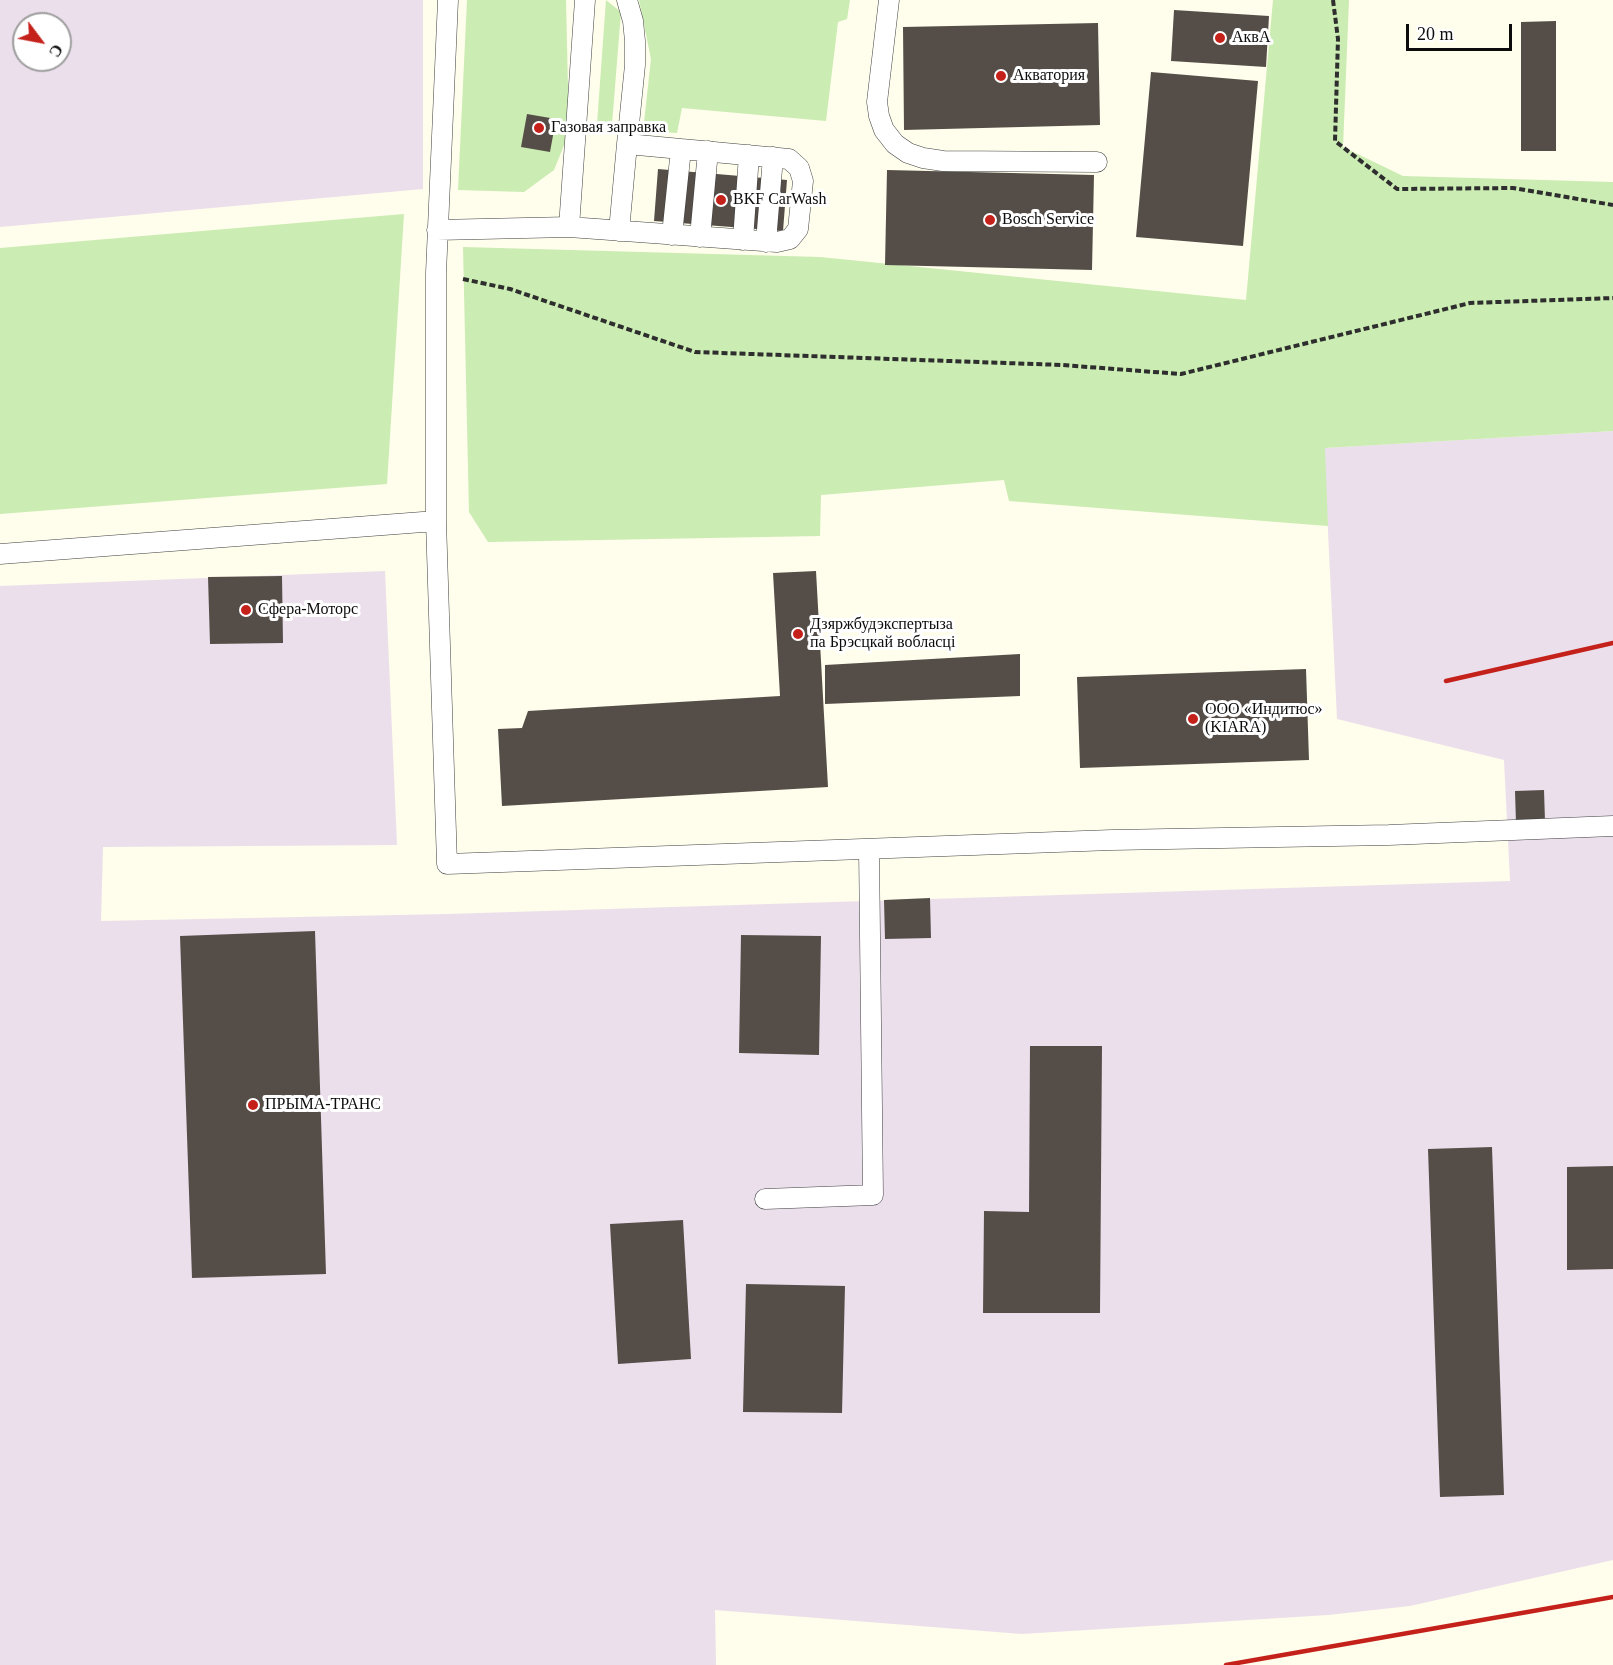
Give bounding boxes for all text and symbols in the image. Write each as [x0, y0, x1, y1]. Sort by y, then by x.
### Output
north arrow [12, 12, 72, 72]
scale bar [1409, 12, 1516, 50]
text: 20 m [1417, 24, 1454, 44]
place label: АквА [1232, 28, 1270, 48]
marker: АквА [1213, 31, 1227, 45]
text: С [46, 41, 66, 60]
place label: Акватория [1013, 66, 1085, 86]
marker: Акватория [994, 69, 1008, 83]
place label: Газовая заправка [551, 118, 666, 138]
marker: Газовая заправка [532, 121, 546, 135]
place label: BKF CarWash [733, 190, 826, 210]
marker: BKF CarWash [714, 193, 728, 207]
place label: Bosch Service [1002, 210, 1094, 230]
marker: Bosch Service [983, 213, 997, 227]
place label: Сфера-Моторс [258, 600, 358, 620]
marker: Сфера-Моторс [239, 603, 253, 617]
place label: Дзяржбудэкспертыза па Брэсцкай вобласці [810, 615, 955, 653]
marker: Дзяржбудэкспертыза па Брэсцкай вобласці [791, 627, 805, 641]
place label: ООО «Индитюс» (KIARA) [1205, 700, 1323, 738]
marker: ООО «Индитюс» (KIARA) [1186, 712, 1200, 726]
place label: ПРЫМА-ТРАНС [265, 1095, 381, 1115]
marker: ПРЫМА-ТРАНС [246, 1098, 260, 1112]

